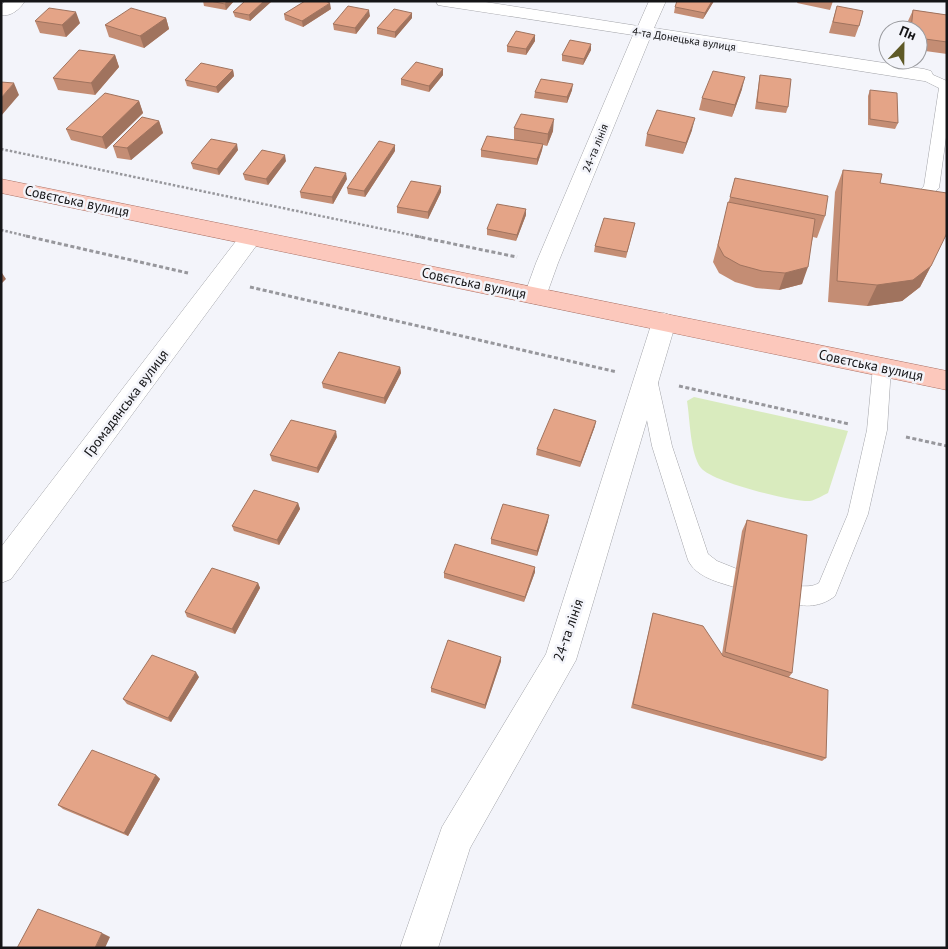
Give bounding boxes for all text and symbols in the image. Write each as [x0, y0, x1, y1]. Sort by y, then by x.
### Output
north arrow [878, 20, 928, 70]
text: Пн [897, 22, 919, 44]
street label: 4-та Донецька вулиця [631, 24, 737, 54]
street label: 24-та лінія [579, 122, 611, 174]
street label: Совєтська вулиця [23, 181, 131, 221]
street label: Совєтська вулиця [420, 263, 528, 303]
street label: Совєтська вулиця [817, 345, 925, 385]
street label: Громадянська вулиця [80, 346, 172, 460]
street label: 24-та лінія [549, 596, 587, 664]

